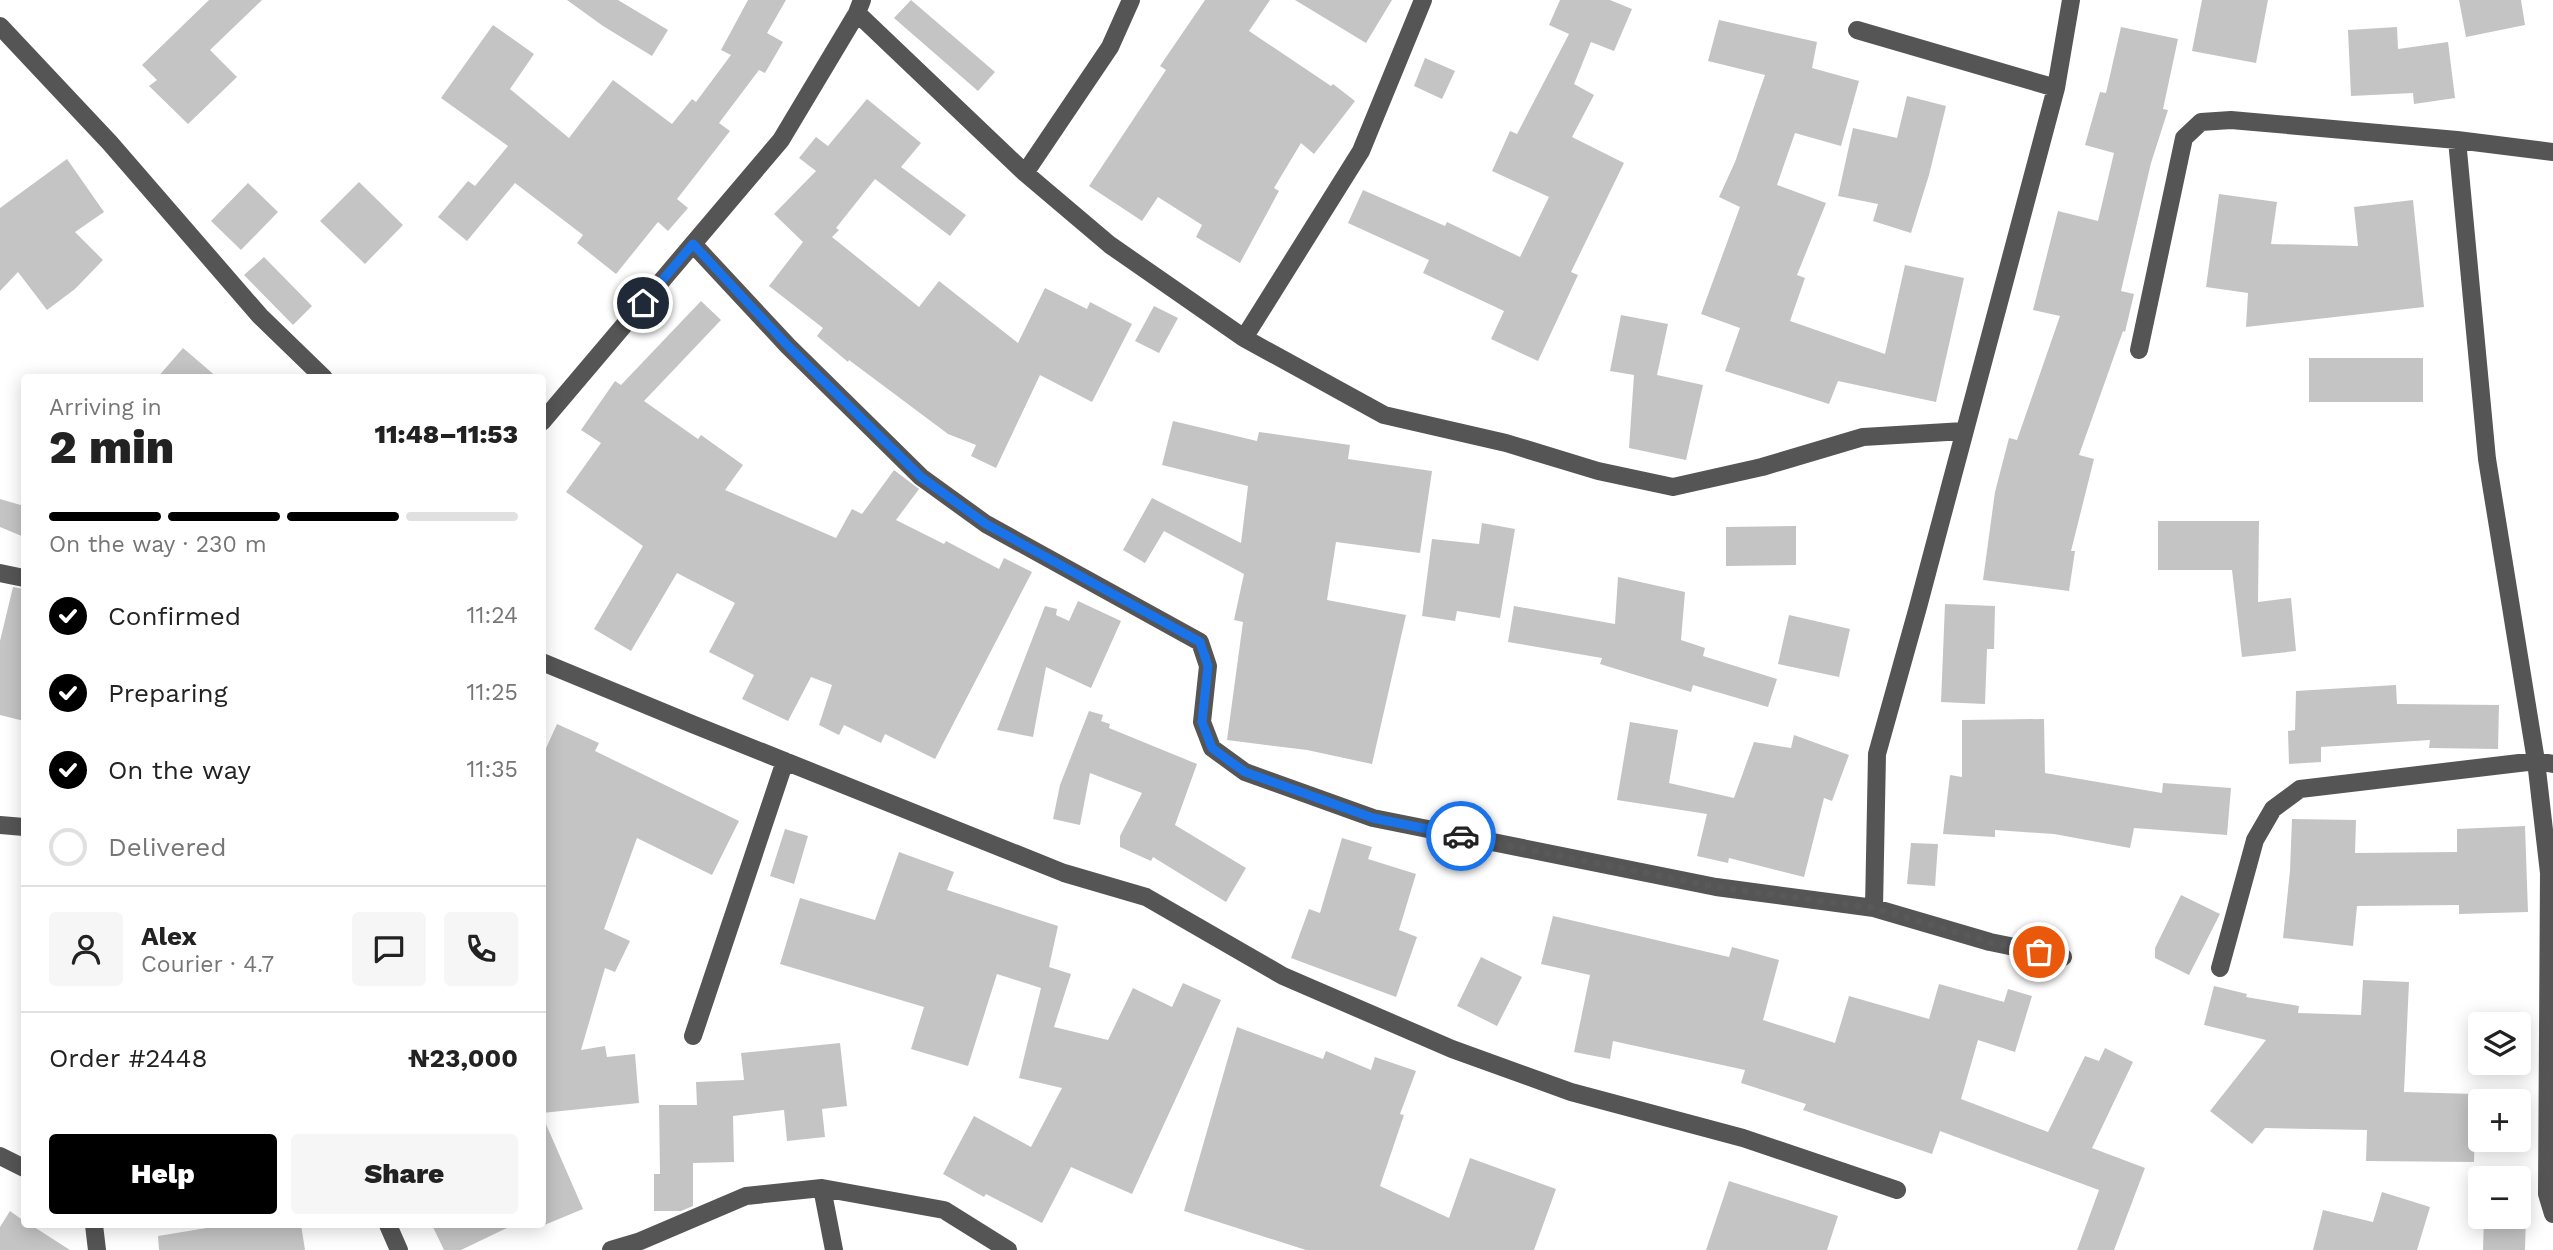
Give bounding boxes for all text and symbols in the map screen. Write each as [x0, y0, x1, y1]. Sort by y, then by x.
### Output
pin [613, 273, 673, 333]
icon: home [624, 284, 662, 322]
text: Arriving in [49, 394, 162, 421]
text: 11:48–11:53 [374, 419, 518, 449]
text: 2 min [49, 420, 174, 474]
text: On the way · 230 m [49, 531, 267, 558]
icon: check [49, 597, 87, 635]
text: Confirmed [108, 601, 241, 631]
text: 11:24 [466, 602, 518, 629]
icon: check [49, 674, 87, 712]
text: Preparing [108, 678, 228, 708]
text: 11:25 [466, 679, 518, 706]
icon: check [49, 751, 87, 789]
text: On the way [108, 755, 251, 785]
text: 11:35 [466, 756, 518, 783]
courier [1426, 801, 1496, 871]
icon: car [1442, 817, 1480, 855]
text: Delivered [108, 832, 227, 862]
button: person [49, 912, 123, 986]
button: chat [352, 912, 426, 986]
button: phone [444, 912, 518, 986]
text: Alex [141, 921, 197, 951]
pin [2009, 922, 2069, 982]
icon: bag [2020, 933, 2058, 971]
text: Courier · 4.7 [141, 951, 274, 978]
map controls [2468, 1012, 2531, 1229]
button: layers [2468, 1012, 2531, 1075]
text: Order #2448 [49, 1043, 207, 1073]
text: ₦23,000 [408, 1043, 518, 1073]
button: + [2468, 1089, 2531, 1152]
button: Help [49, 1134, 277, 1214]
button: Share [291, 1134, 518, 1214]
button: − [2468, 1166, 2531, 1229]

